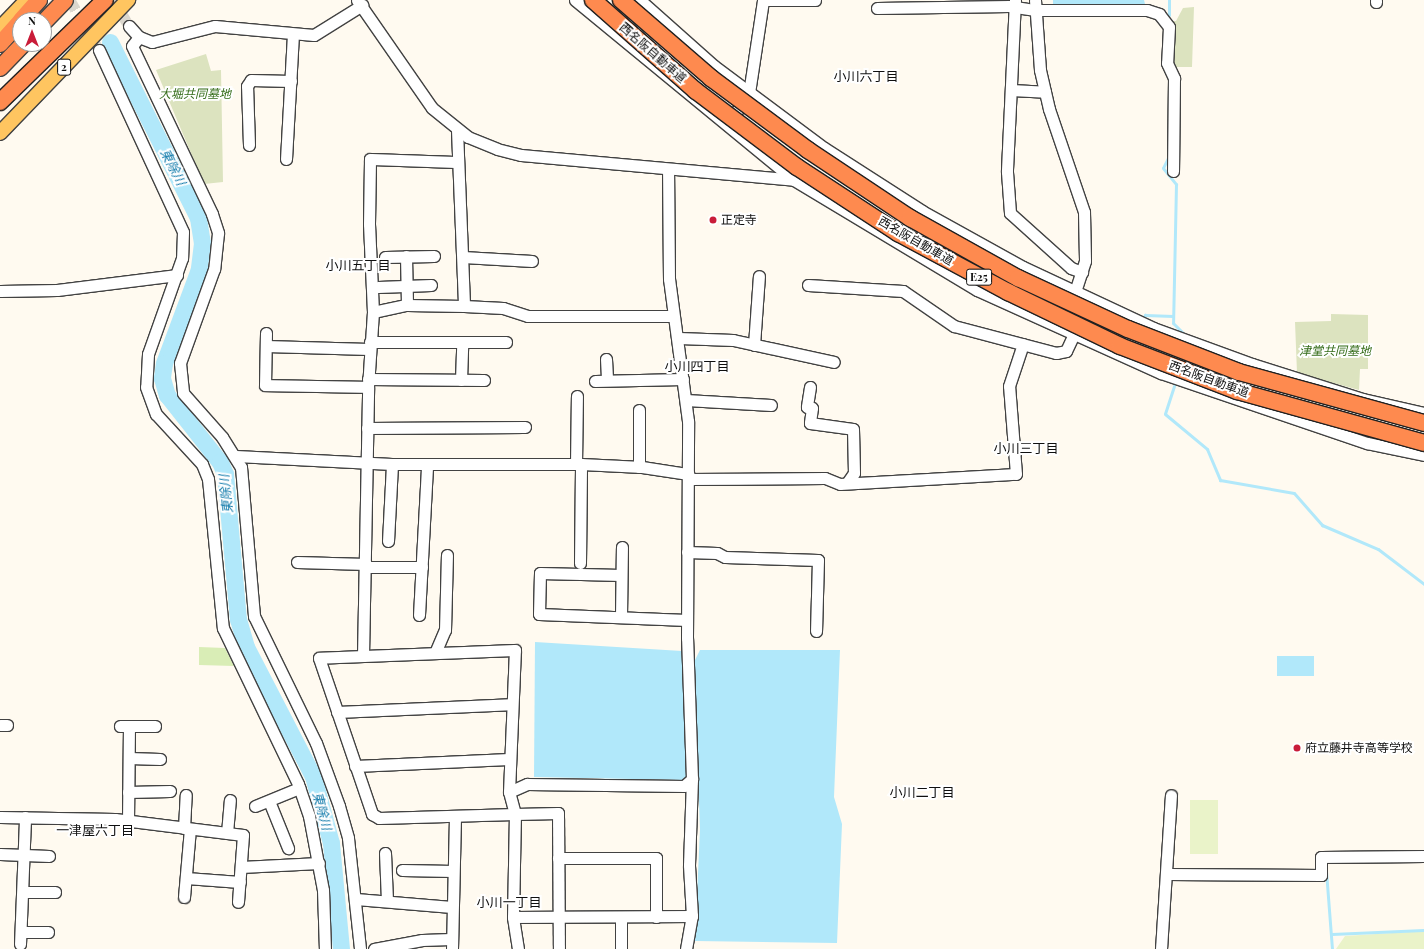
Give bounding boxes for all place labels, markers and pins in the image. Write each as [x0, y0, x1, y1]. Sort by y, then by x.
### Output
place label: 正定寺 [721, 213, 757, 227]
marker: 正定寺 [708, 215, 718, 225]
place label: 府立藤井寺高等学校 [1305, 741, 1413, 755]
marker: 府立藤井寺高等学校 [1292, 743, 1302, 753]

